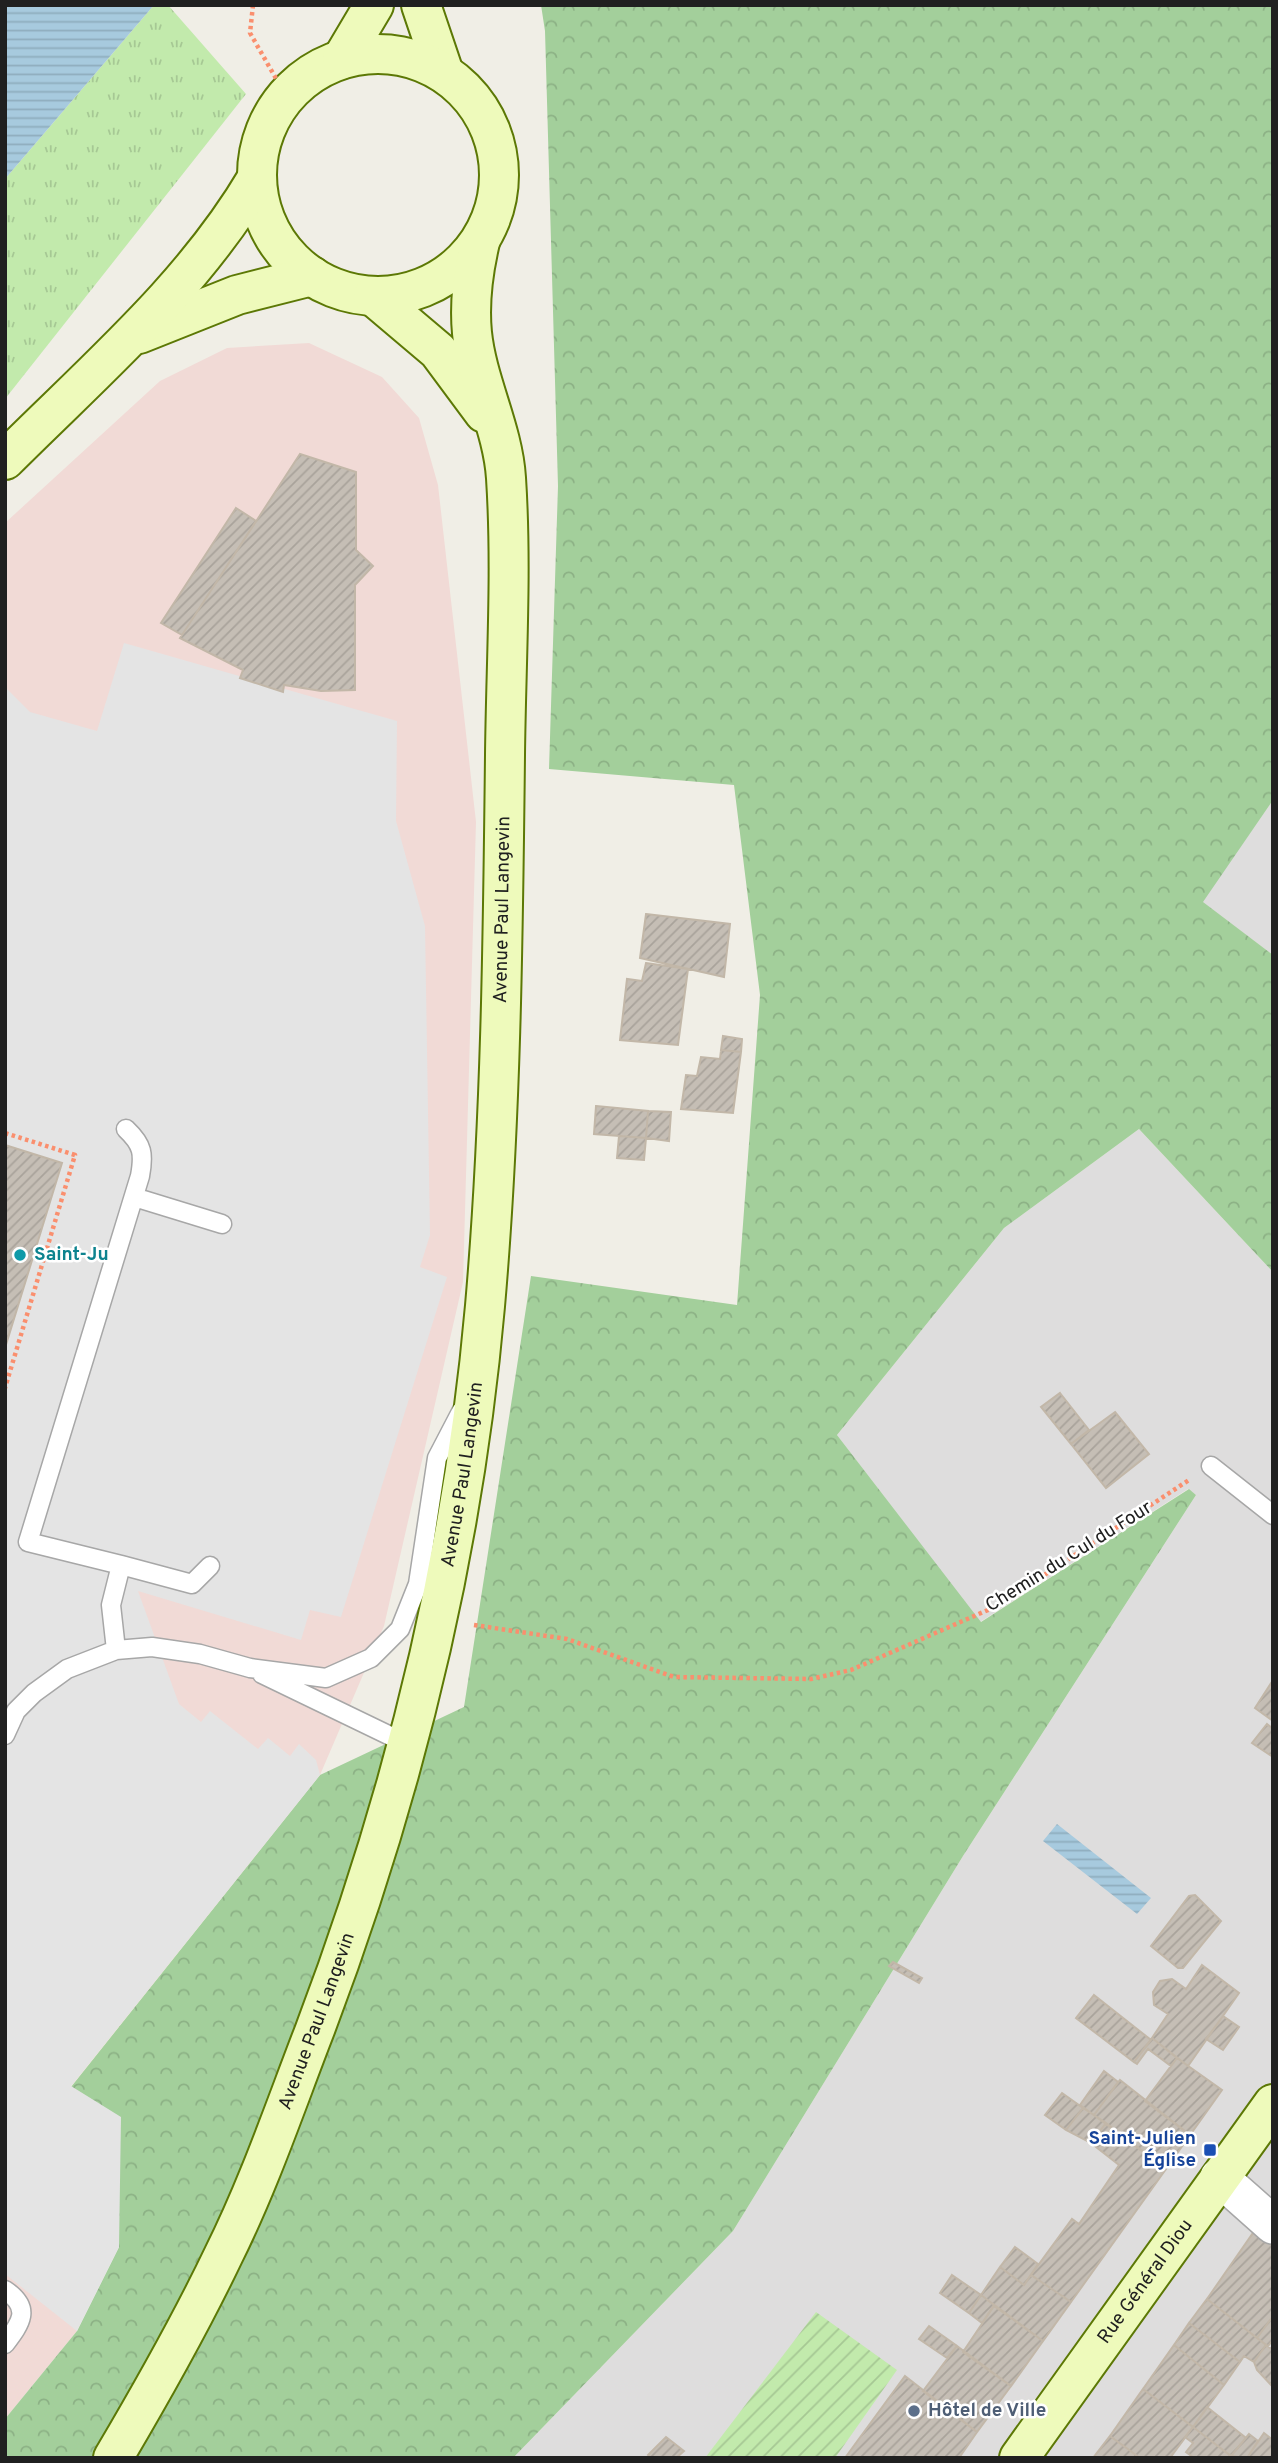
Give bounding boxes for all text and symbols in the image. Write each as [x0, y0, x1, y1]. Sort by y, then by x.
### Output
street label: Avenue Paul Langevin [489, 816, 516, 1004]
place label: Saint-Ju [34, 1243, 109, 1267]
marker: Saint-Ju [12, 1247, 28, 1263]
street label: Avenue Paul Langevin [436, 1381, 489, 1569]
street label: Chemin du Cul du Four [981, 1496, 1157, 1618]
street label: Avenue Paul Langevin [274, 1930, 361, 2113]
place label: Saint-Julien Église [1089, 2127, 1196, 2173]
marker: Saint-Julien Église [1202, 2142, 1218, 2158]
street label: Rue Général Diou [1093, 2215, 1198, 2349]
place label: Hôtel de Ville [928, 2399, 1046, 2423]
marker: Hôtel de Ville [906, 2403, 922, 2419]

